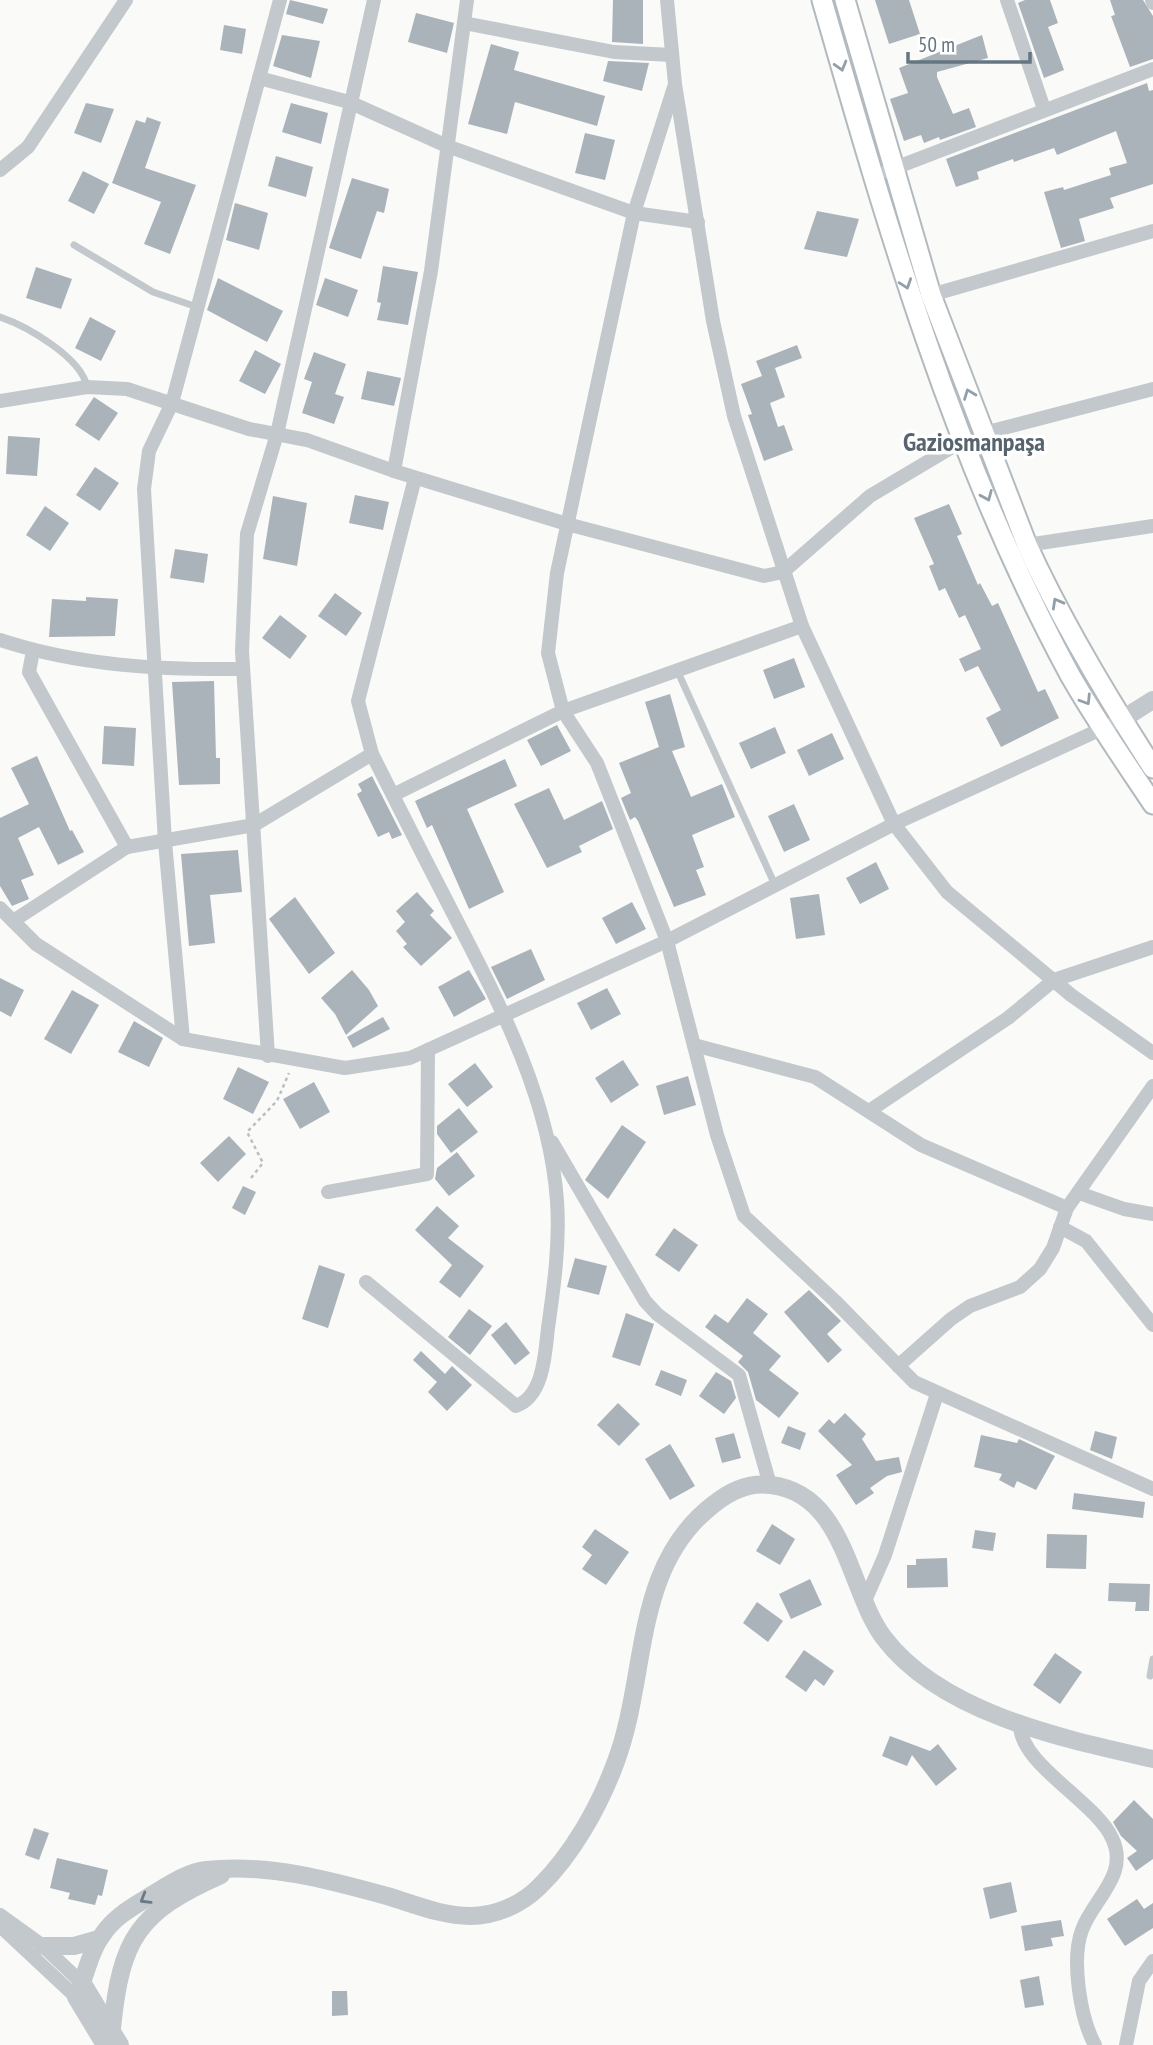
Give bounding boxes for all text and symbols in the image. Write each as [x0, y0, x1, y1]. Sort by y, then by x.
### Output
scale bar [908, 21, 1030, 65]
text: 50 m [918, 31, 955, 58]
one-way arrow [832, 59, 847, 71]
one-way arrow [898, 277, 912, 289]
one-way arrow [963, 388, 977, 400]
district label: Gaziosmanpaşa [903, 425, 1045, 458]
one-way arrow [979, 489, 993, 501]
one-way arrow [1051, 598, 1065, 611]
one-way arrow [1078, 693, 1091, 706]
one-way arrow [139, 1891, 152, 1904]

